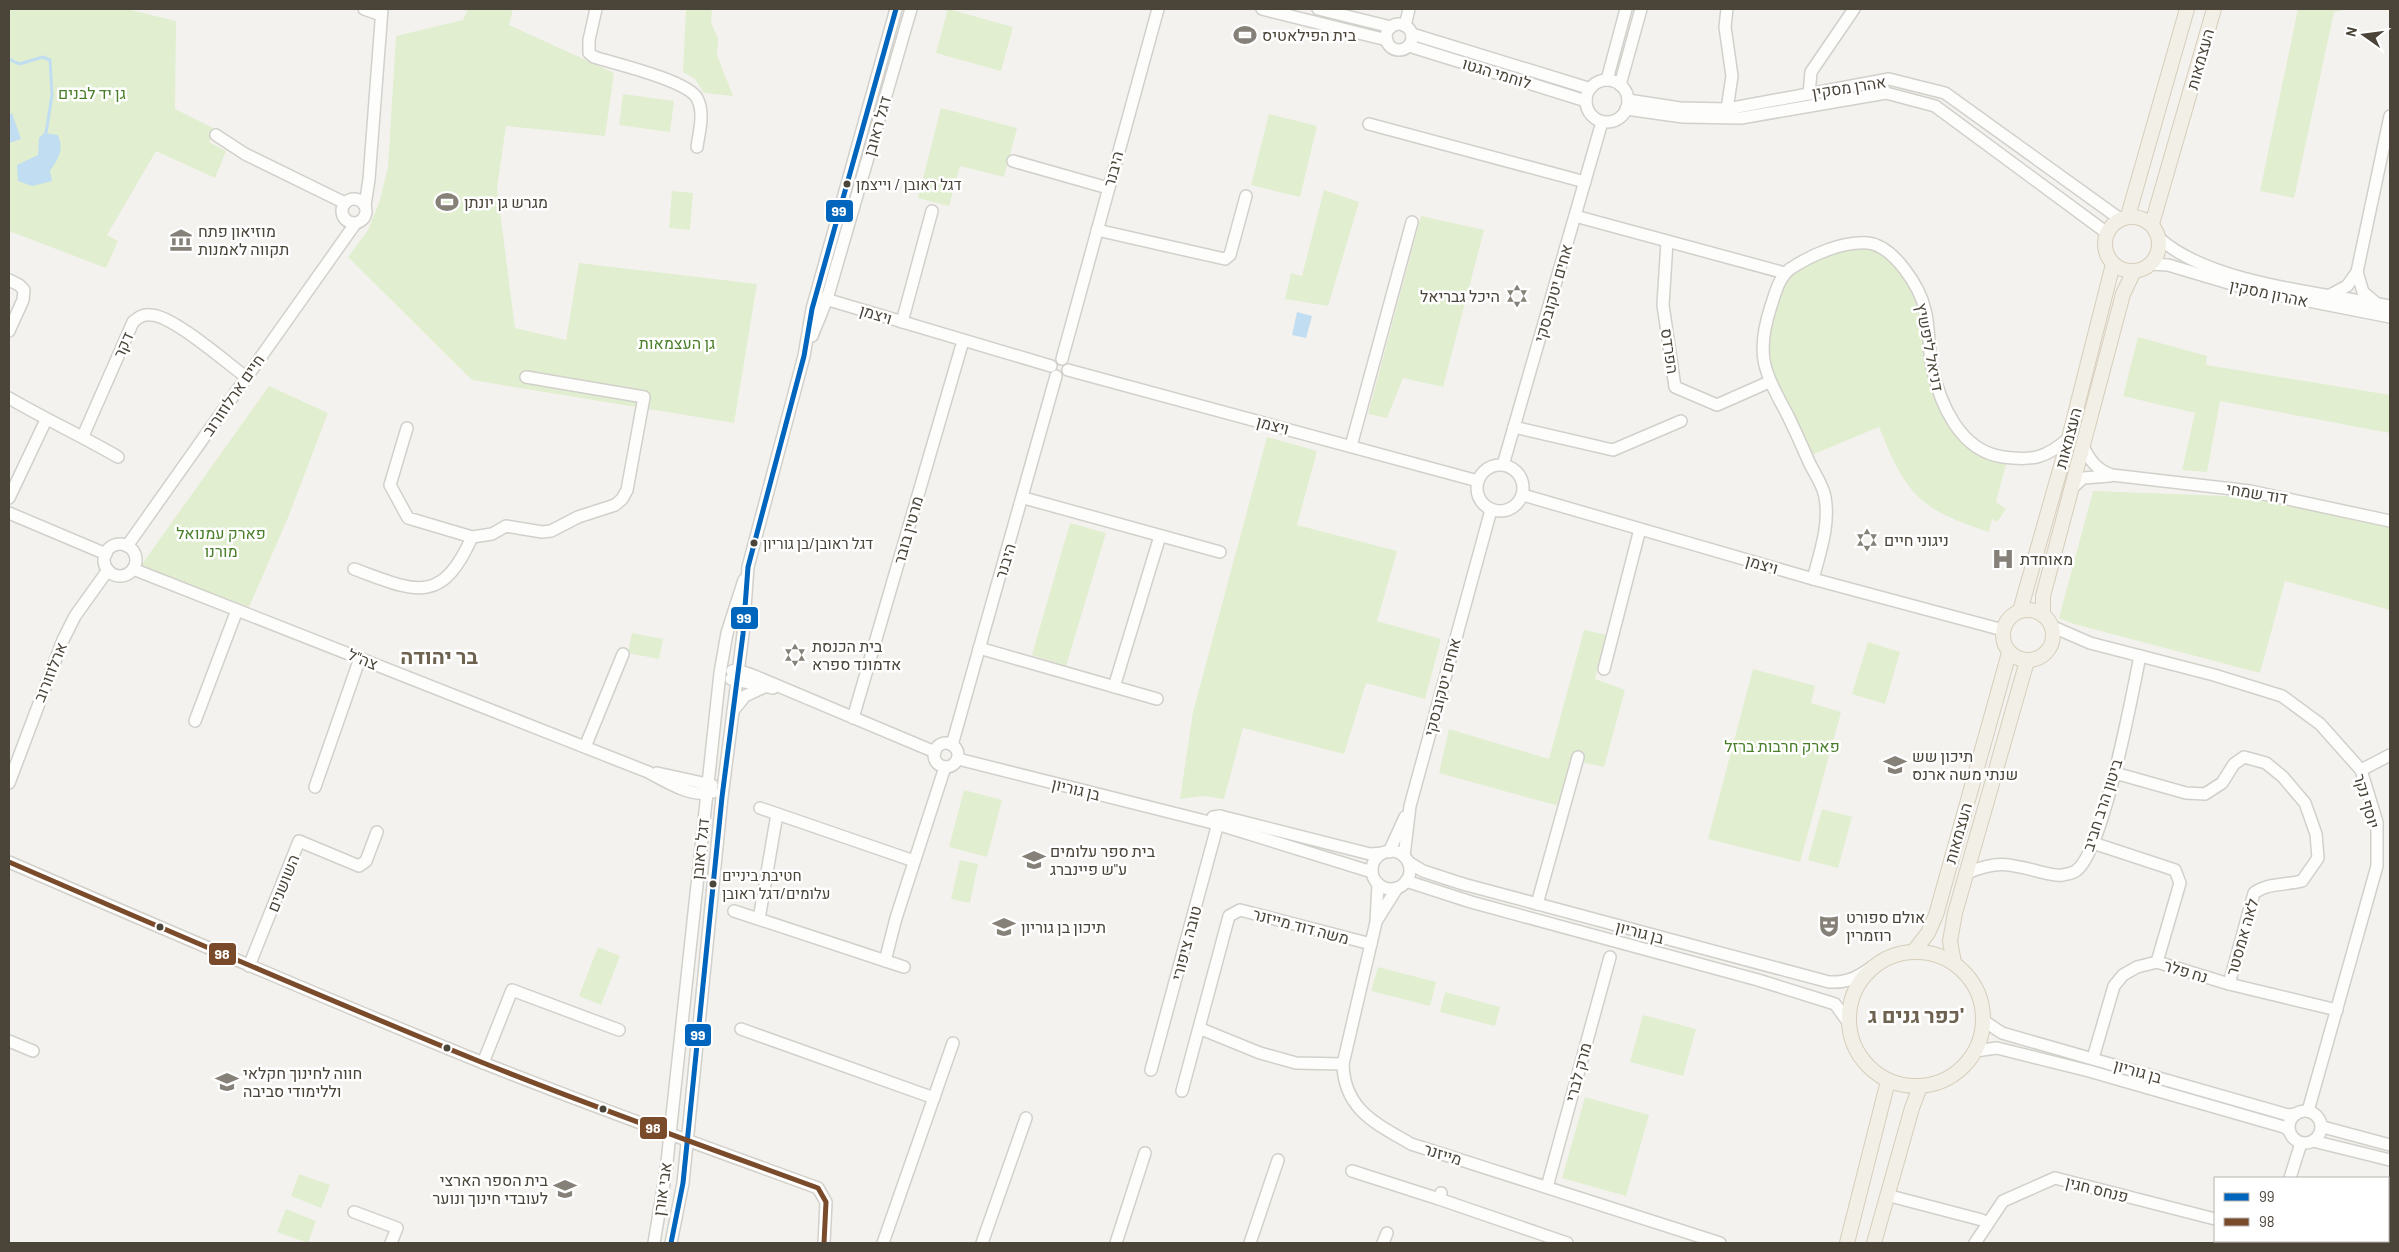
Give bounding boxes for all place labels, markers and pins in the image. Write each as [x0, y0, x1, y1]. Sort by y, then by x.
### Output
sports icon: בית הפילאטיס [1232, 22, 1258, 48]
place label: בית הפילאטיס [1262, 25, 1357, 44]
place label: דגל ראובן / וייצמן [856, 175, 962, 193]
marker: דגל ראובן / וייצמן [842, 179, 852, 189]
sports icon: מגרש גן יונתן [434, 189, 460, 215]
place label: מגרש גן יונתן [464, 192, 548, 211]
place label: מוזיאון פתח תקווה לאמנות [198, 221, 289, 258]
museum icon: מוזיאון פתח תקווה לאמנות [168, 227, 194, 253]
synagogue icon: היכל גבריאל [1504, 283, 1530, 309]
place label: היכל גבריאל [1420, 286, 1500, 305]
synagogue icon: ניגוני חיים [1854, 527, 1880, 553]
place label: ניגוני חיים [1884, 530, 1949, 549]
place label: דגל ראובן/בן גוריון [763, 534, 873, 552]
marker: דגל ראובן/בן גוריון [749, 538, 759, 548]
hospital icon: מאוחדת [1990, 546, 2016, 572]
place label: מאוחדת [2020, 549, 2073, 568]
place label: בית הכנסת אדמונד ספרא [812, 636, 901, 673]
synagogue icon: בית הכנסת אדמונד ספרא [782, 642, 808, 668]
place label: תיכון שש שנתי משה ארנס [1912, 746, 2018, 783]
school or university icon: תיכון שש שנתי משה ארנס [1882, 752, 1908, 778]
place label: בית ספר עלומים ע"ש פיינברג [1050, 841, 1156, 878]
school or university icon: בית ספר עלומים ע"ש פיינברג [1021, 847, 1047, 873]
place label: חטיבת ביניים עלומים/דגל ראובן [722, 866, 830, 902]
marker: חטיבת ביניים עלומים/דגל ראובן [708, 879, 718, 889]
place label: אולם ספורט רוזמרין [1846, 907, 1925, 944]
theatre icon: אולם ספורט רוזמרין [1816, 913, 1842, 939]
school or university icon: תיכון בן גוריון [991, 914, 1017, 940]
place label: תיכון בן גוריון [1021, 917, 1106, 936]
unlabelled marker [155, 922, 165, 932]
unlabelled marker [442, 1043, 452, 1053]
place label: חווה לחינוך חקלאי וללימודי סביבה [243, 1063, 362, 1100]
school or university icon: חווה לחינוך חקלאי וללימודי סביבה [214, 1069, 240, 1095]
unlabelled marker [598, 1104, 608, 1114]
place label: בית הספר הארצי לעובדי חינוך ונוער [432, 1170, 549, 1207]
school or university icon: בית הספר הארצי לעובדי חינוך ונוער [552, 1176, 578, 1202]

